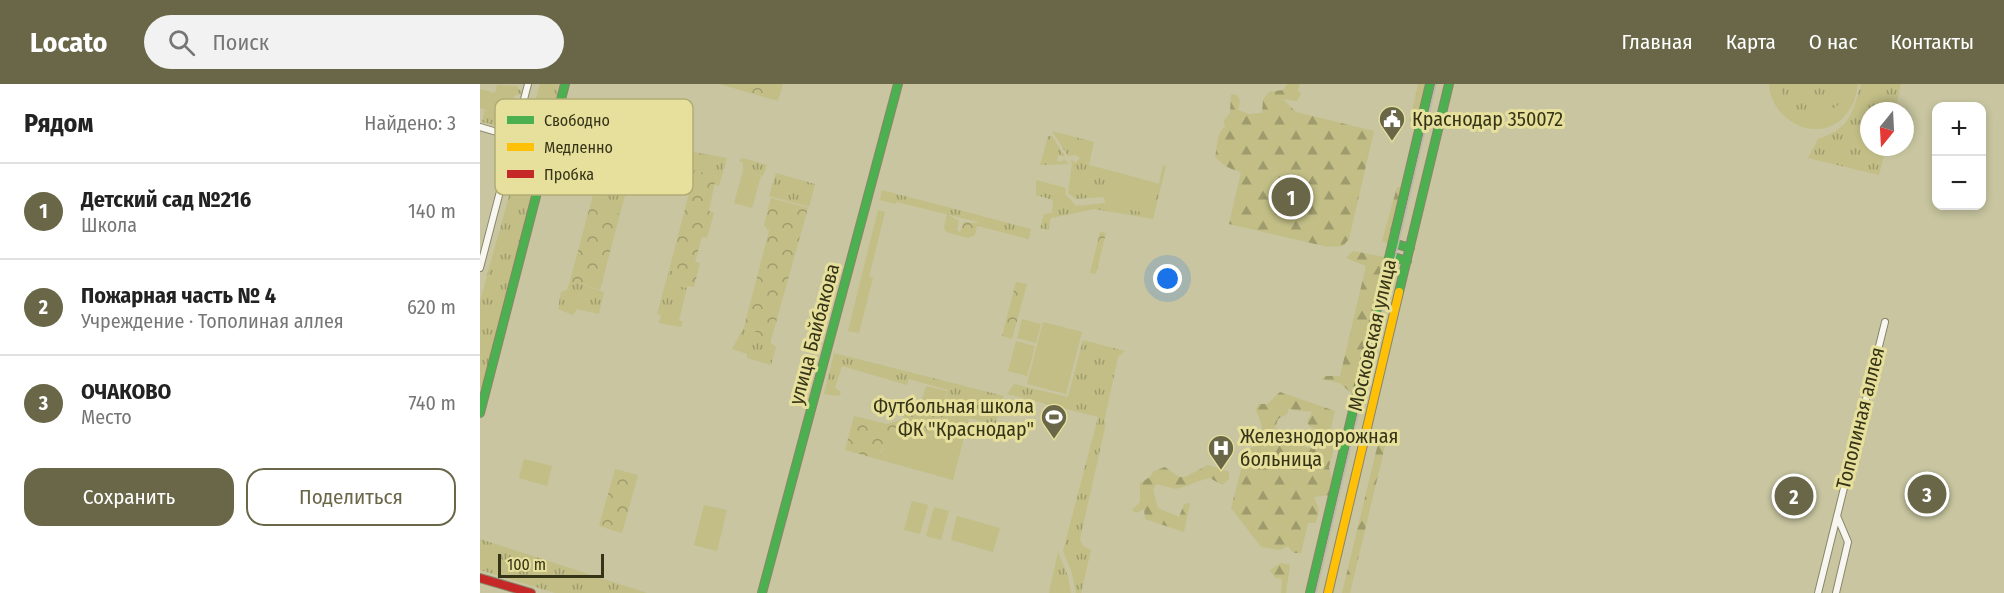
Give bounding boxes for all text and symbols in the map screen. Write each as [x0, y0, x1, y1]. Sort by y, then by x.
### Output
search box [144, 15, 564, 69]
text: Locato [30, 26, 108, 59]
icon: search [165, 26, 198, 59]
text: Поиск [213, 29, 269, 56]
text: Главная [1622, 29, 1693, 55]
text: Карта [1726, 29, 1776, 55]
text: О нас [1809, 29, 1857, 55]
text: Контакты [1890, 29, 1974, 55]
legend [495, 99, 693, 195]
north arrow [1860, 102, 1914, 156]
map controls [1932, 102, 1986, 210]
button: + [1932, 102, 1986, 156]
public building icon: Краснодар 350072 [1377, 104, 1407, 142]
place label: Краснодар 350072 [1412, 107, 1563, 131]
text: Рядом [24, 108, 93, 139]
text: Найдено: 3 [364, 111, 456, 135]
text: Свободно [544, 111, 610, 130]
text: Медленно [544, 138, 613, 157]
button: − [1932, 156, 1986, 210]
text: Пробка [544, 165, 594, 184]
pin: 1 [1272, 174, 1310, 220]
text: Детский сад №216 [81, 186, 251, 213]
text: 1 [39, 199, 48, 223]
text: 140 m [408, 199, 456, 223]
text: Школа [81, 213, 137, 237]
street label: Московская улица [1343, 257, 1401, 413]
street label: улица Байбакова [784, 261, 844, 407]
your location [1153, 264, 1182, 293]
text: Пожарная часть № 4 [81, 282, 276, 309]
text: 2 [39, 295, 48, 319]
text: 620 m [407, 295, 456, 319]
text: Учреждение · Тополиная аллея [81, 309, 344, 333]
street label: Тополиная аллея [1831, 344, 1889, 492]
text: ОЧАКОВО [81, 378, 171, 405]
text: 3 [39, 391, 48, 415]
text: 740 m [408, 391, 456, 415]
place label: Футбольная школа ФК "Краснодар" [873, 394, 1034, 441]
sports icon: Футбольная школа ФК "Краснодар" [1039, 402, 1069, 440]
text: Место [81, 405, 132, 429]
place label: Железнодорожная больница [1240, 424, 1398, 471]
hospital icon: Железнодорожная больница [1206, 433, 1236, 471]
button: Сохранить [24, 468, 234, 526]
button: Поделиться [246, 468, 456, 526]
pin: 3 [1908, 472, 1946, 516]
pin: 2 [1774, 474, 1814, 518]
scale bar [498, 551, 604, 578]
text: 100 m [507, 555, 546, 574]

